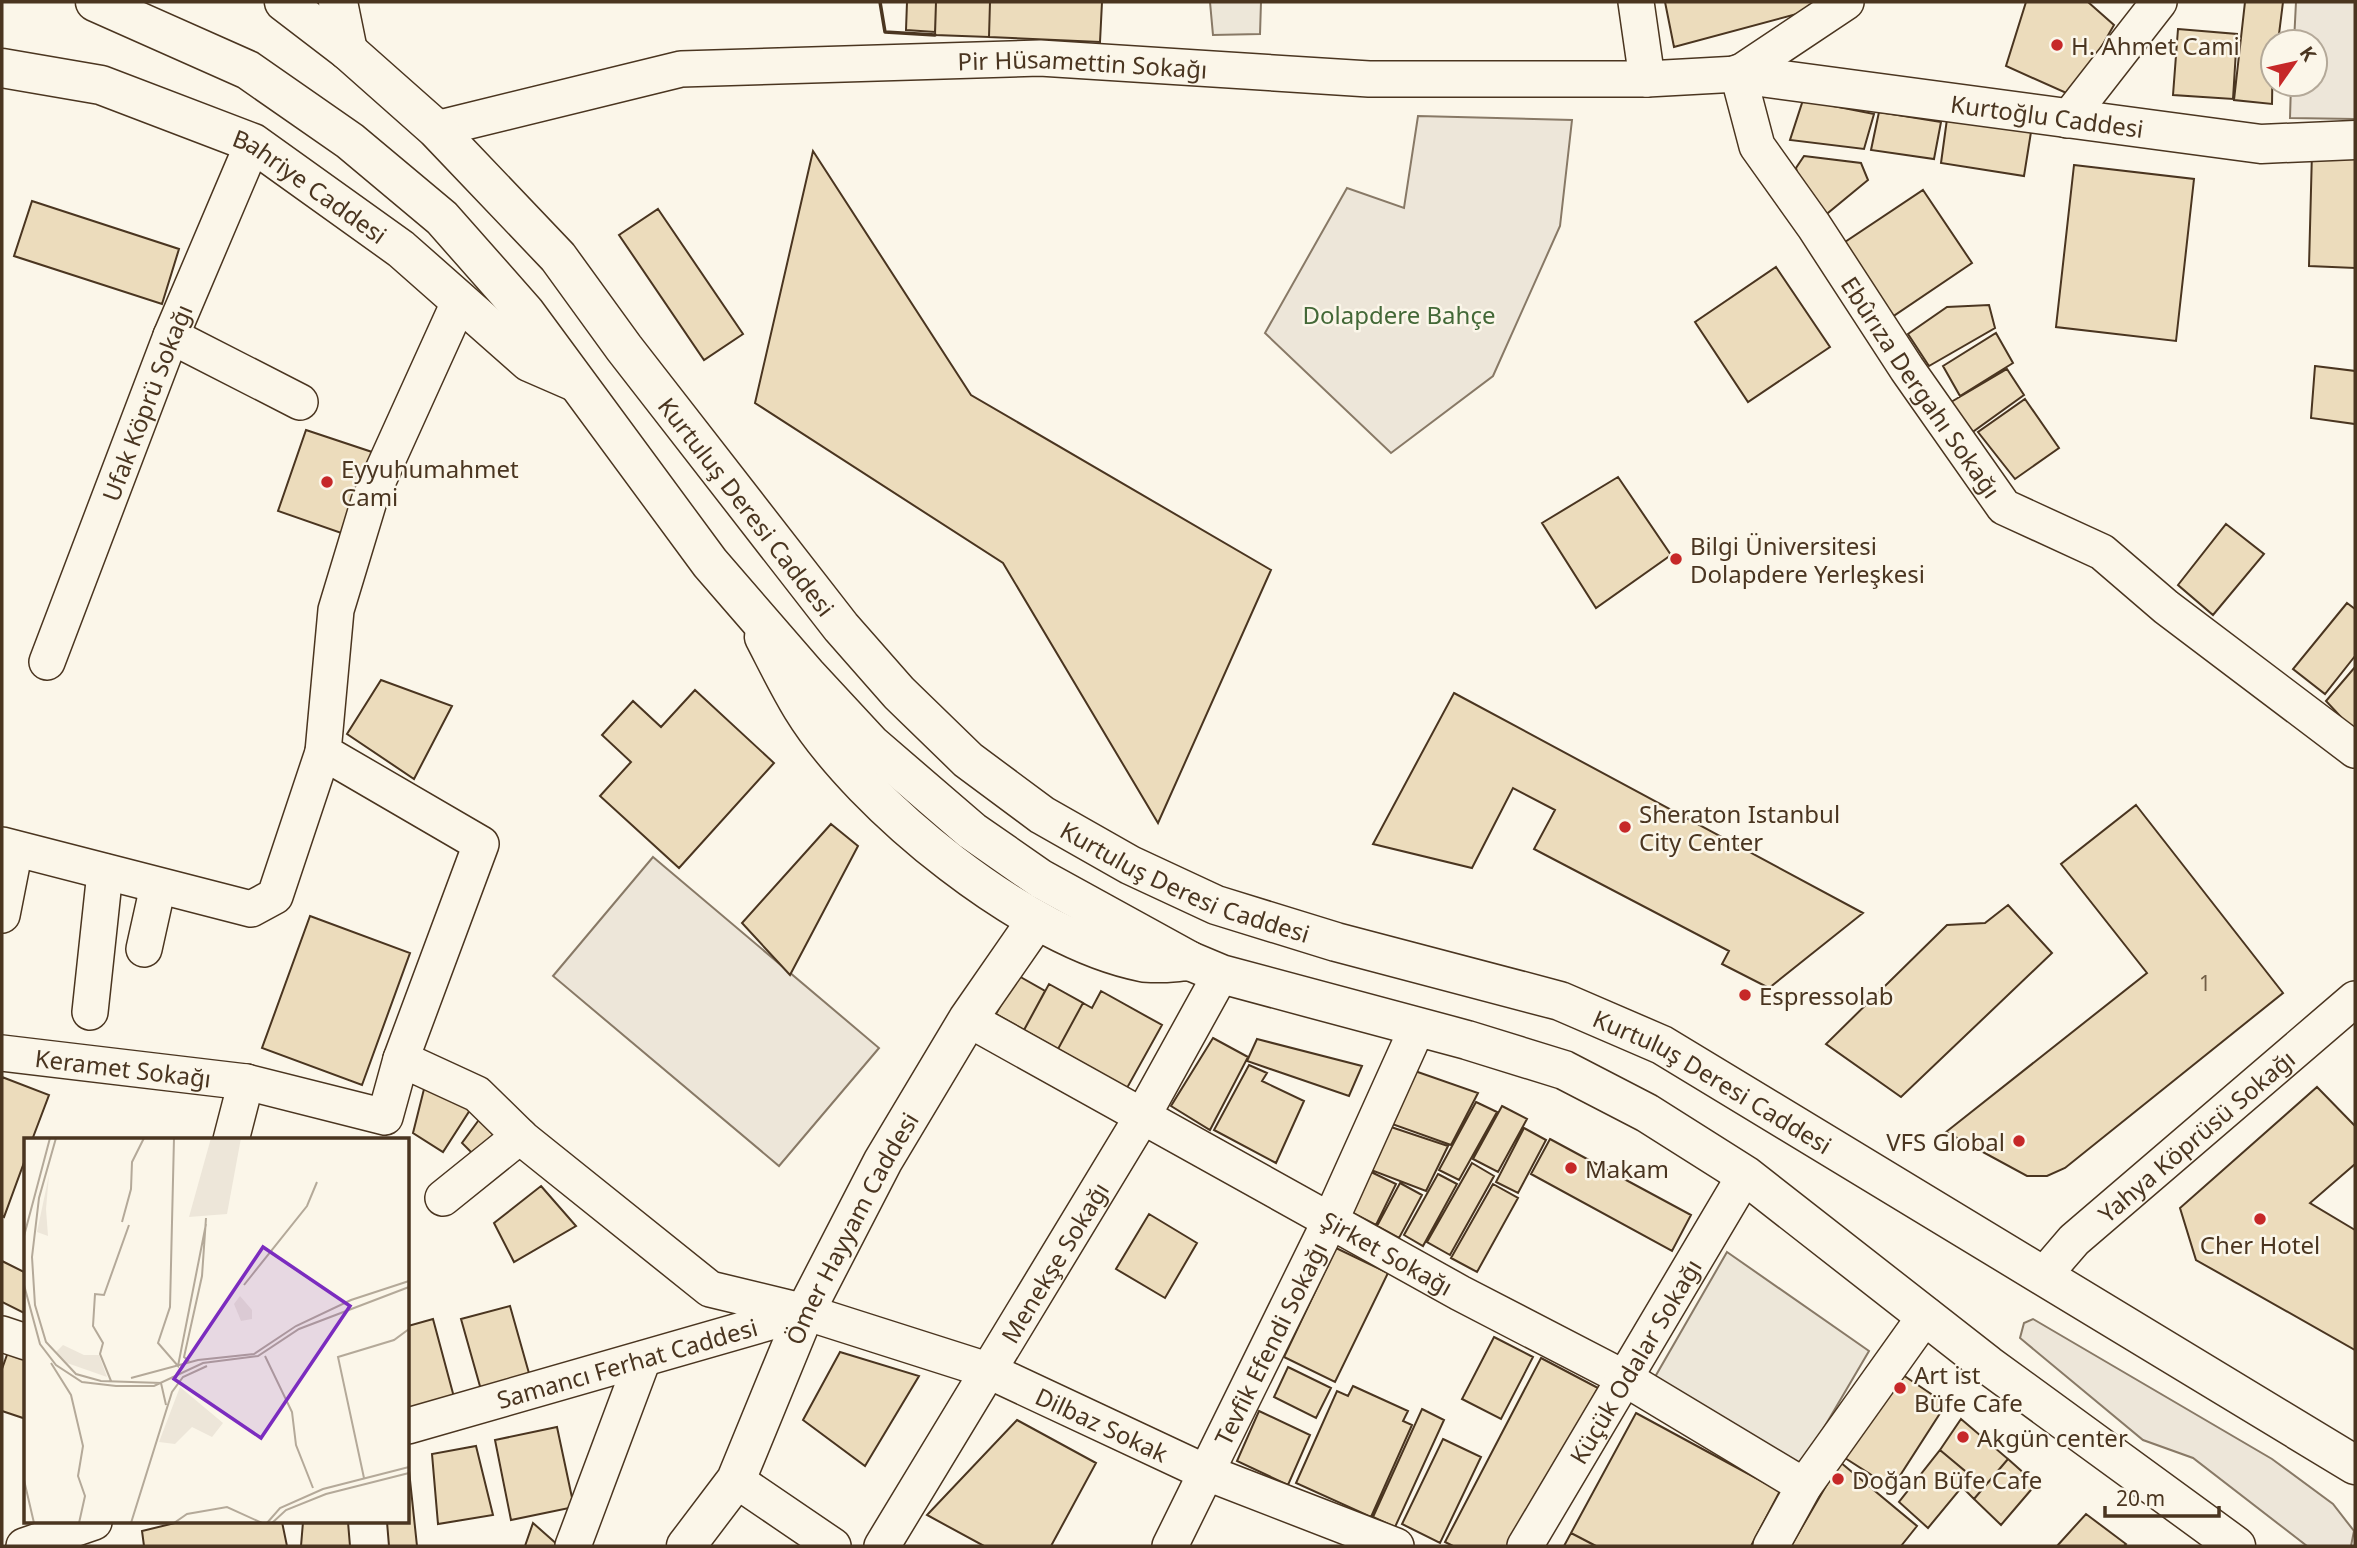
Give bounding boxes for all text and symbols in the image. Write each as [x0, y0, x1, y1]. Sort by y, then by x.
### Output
north arrow [2259, 28, 2329, 98]
place label: H. Ahmet Cami [2071, 29, 2240, 62]
marker: H. Ahmet Cami [2049, 37, 2065, 53]
street label: Pir Hüsamettin Sokağı [957, 41, 1208, 85]
text: K [2294, 41, 2323, 66]
street label: Kurtoğlu Caddesi [1949, 86, 2146, 145]
street label: Bahriye Caddesi [229, 120, 394, 251]
street label: Ebûrıza Dergahı Sokağı [1834, 269, 2009, 504]
park label: Dolapdere Bahçe [1303, 298, 1495, 331]
street label: Ufak Köprü Sokağı [93, 299, 199, 505]
street label: Kurtuluş Deresi Caddesi [651, 390, 843, 623]
place label: Eyyuhumahmet Cami [341, 452, 519, 513]
marker: Eyyuhumahmet Cami [319, 474, 335, 490]
place label: Bilgi Üniversitesi Dolapdere Yerleşkesi [1690, 529, 1925, 590]
marker: Bilgi Üniversitesi Dolapdere Yerleşkesi [1668, 551, 1684, 567]
place label: Sheraton Istanbul City Center [1639, 797, 1840, 858]
street label: Kurtuluş Deresi Caddesi [1055, 813, 1314, 949]
marker: Sheraton Istanbul City Center [1617, 819, 1633, 835]
house number: 1 [2199, 969, 2211, 997]
place label: Espressolab [1759, 979, 1894, 1012]
marker: Espressolab [1737, 987, 1753, 1003]
street label: Kurtuluş Deresi Caddesi [1588, 1001, 1838, 1161]
street label: Keramet Sokağı [33, 1041, 213, 1094]
street label: Yahya Köprüsü Sokağı [2091, 1042, 2301, 1229]
street label: Ömer Hayyam Caddesi [777, 1106, 925, 1349]
place label: VFS Global [1886, 1125, 2005, 1158]
marker: VFS Global [2011, 1133, 2027, 1149]
inset map [24, 1138, 410, 1524]
place label: Makam [1585, 1152, 1669, 1185]
marker: Makam [1563, 1160, 1579, 1176]
street label: Menekşe Sokağı [993, 1175, 1116, 1349]
street label: Şirket Sokağı [1316, 1203, 1459, 1302]
marker: Cher Hotel [2252, 1211, 2268, 1227]
place label: Cher Hotel [2200, 1228, 2320, 1261]
street label: Tevfik Efendi Sokağı [1206, 1236, 1334, 1450]
street label: Küçük Odalar Sokağı [1561, 1252, 1708, 1470]
street label: Samancı Ferhat Caddesi [493, 1310, 761, 1416]
place label: Art ist Büfe Cafe [1914, 1358, 2023, 1419]
street label: Dilbaz Sokak [1030, 1379, 1174, 1469]
marker: Art ist Büfe Cafe [1892, 1380, 1908, 1396]
place label: Akgün center [1977, 1421, 2128, 1454]
marker: Akgün center [1955, 1429, 1971, 1445]
place label: Doğan Büfe Cafe [1852, 1463, 2042, 1496]
marker: Doğan Büfe Cafe [1830, 1471, 1846, 1487]
scale bar [2105, 1474, 2219, 1518]
text: 20 m [2116, 1484, 2165, 1512]

